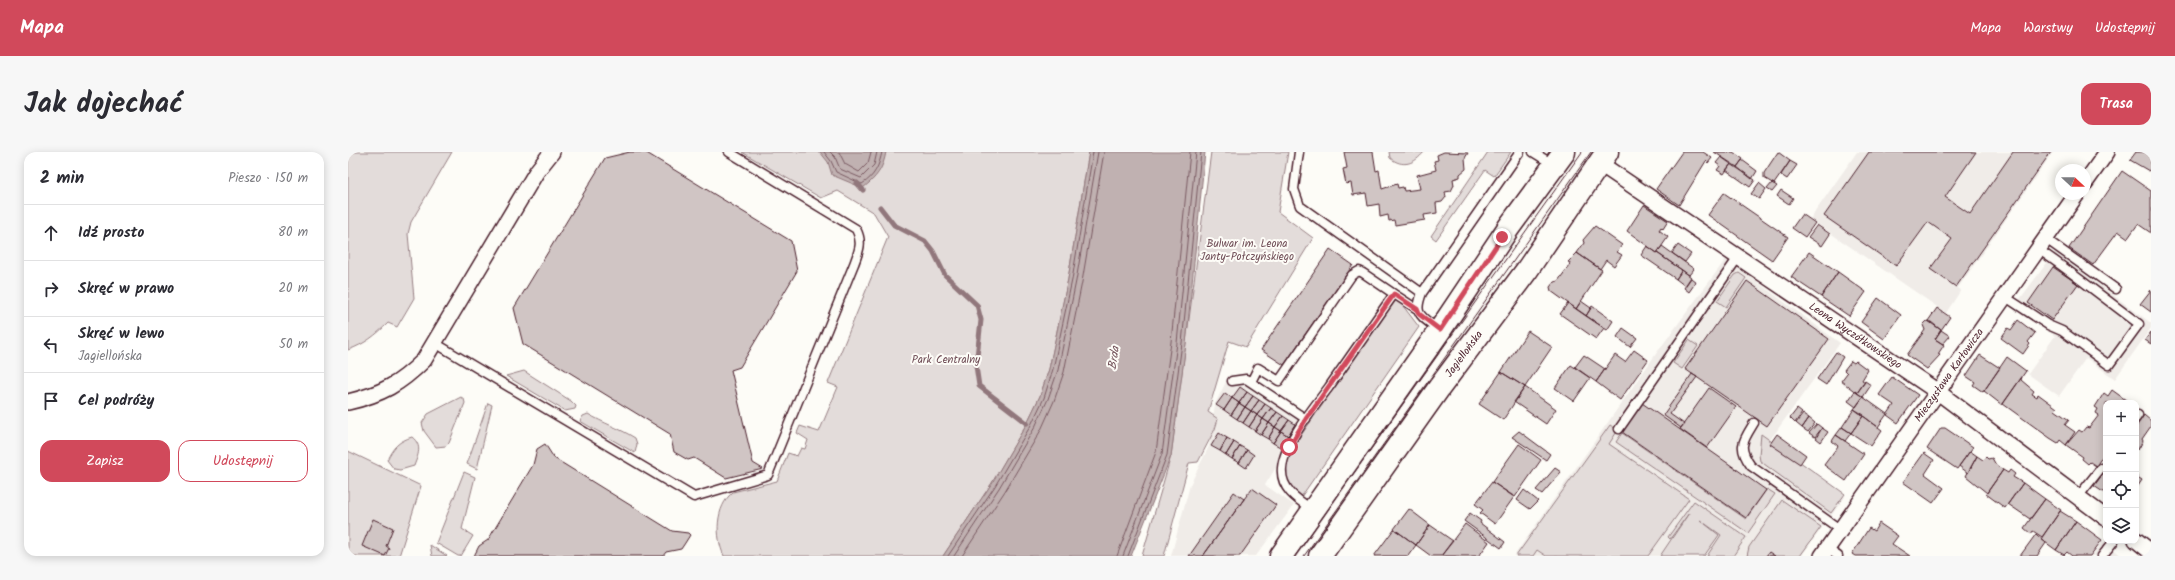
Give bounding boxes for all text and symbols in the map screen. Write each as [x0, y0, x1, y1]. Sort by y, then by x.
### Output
text: Mapa [20, 13, 64, 43]
text: Mapa [1970, 17, 2001, 39]
text: Warstwy [2023, 17, 2073, 39]
text: Udostępnij [2095, 17, 2155, 39]
text: Jak dojechać [24, 82, 183, 127]
button: Trasa [2081, 83, 2151, 125]
north arrow [2055, 164, 2091, 200]
text: 2 min [40, 165, 84, 192]
text: Pieszo · 150 m [228, 168, 308, 189]
text: Idź prosto [78, 221, 144, 245]
icon: ahead [40, 222, 62, 244]
text: 80 m [278, 222, 308, 243]
route end [1493, 228, 1511, 246]
park label: Bulwar im. Leona Janty-Połczyńskiego [1200, 235, 1294, 266]
text: Skręć w prawo [78, 277, 174, 301]
icon: right [40, 278, 62, 300]
text: 20 m [278, 278, 308, 299]
street label: Leona Wyczółkowskiego [1805, 298, 1905, 374]
text: Skręć w lewo [78, 322, 164, 346]
street label: Mieczysława Karłowicza [1910, 325, 1989, 426]
street label: Jagiellońska [1441, 327, 1488, 381]
icon: left [40, 334, 62, 356]
text: 50 m [279, 334, 308, 355]
water label: Brda [1103, 344, 1125, 371]
text: Jagiellońska [78, 346, 142, 367]
park label: Park Centralny [912, 351, 981, 369]
text: Cel podróży [78, 389, 154, 413]
icon: arrive [40, 390, 62, 412]
map controls [2103, 400, 2139, 544]
button: + [2103, 400, 2139, 436]
button: − [2103, 436, 2139, 472]
route start [1280, 438, 1298, 456]
button: Zapisz [40, 440, 170, 482]
button: Udostępnij [178, 440, 308, 482]
button: locate [2103, 472, 2139, 508]
button: layers [2103, 508, 2139, 544]

